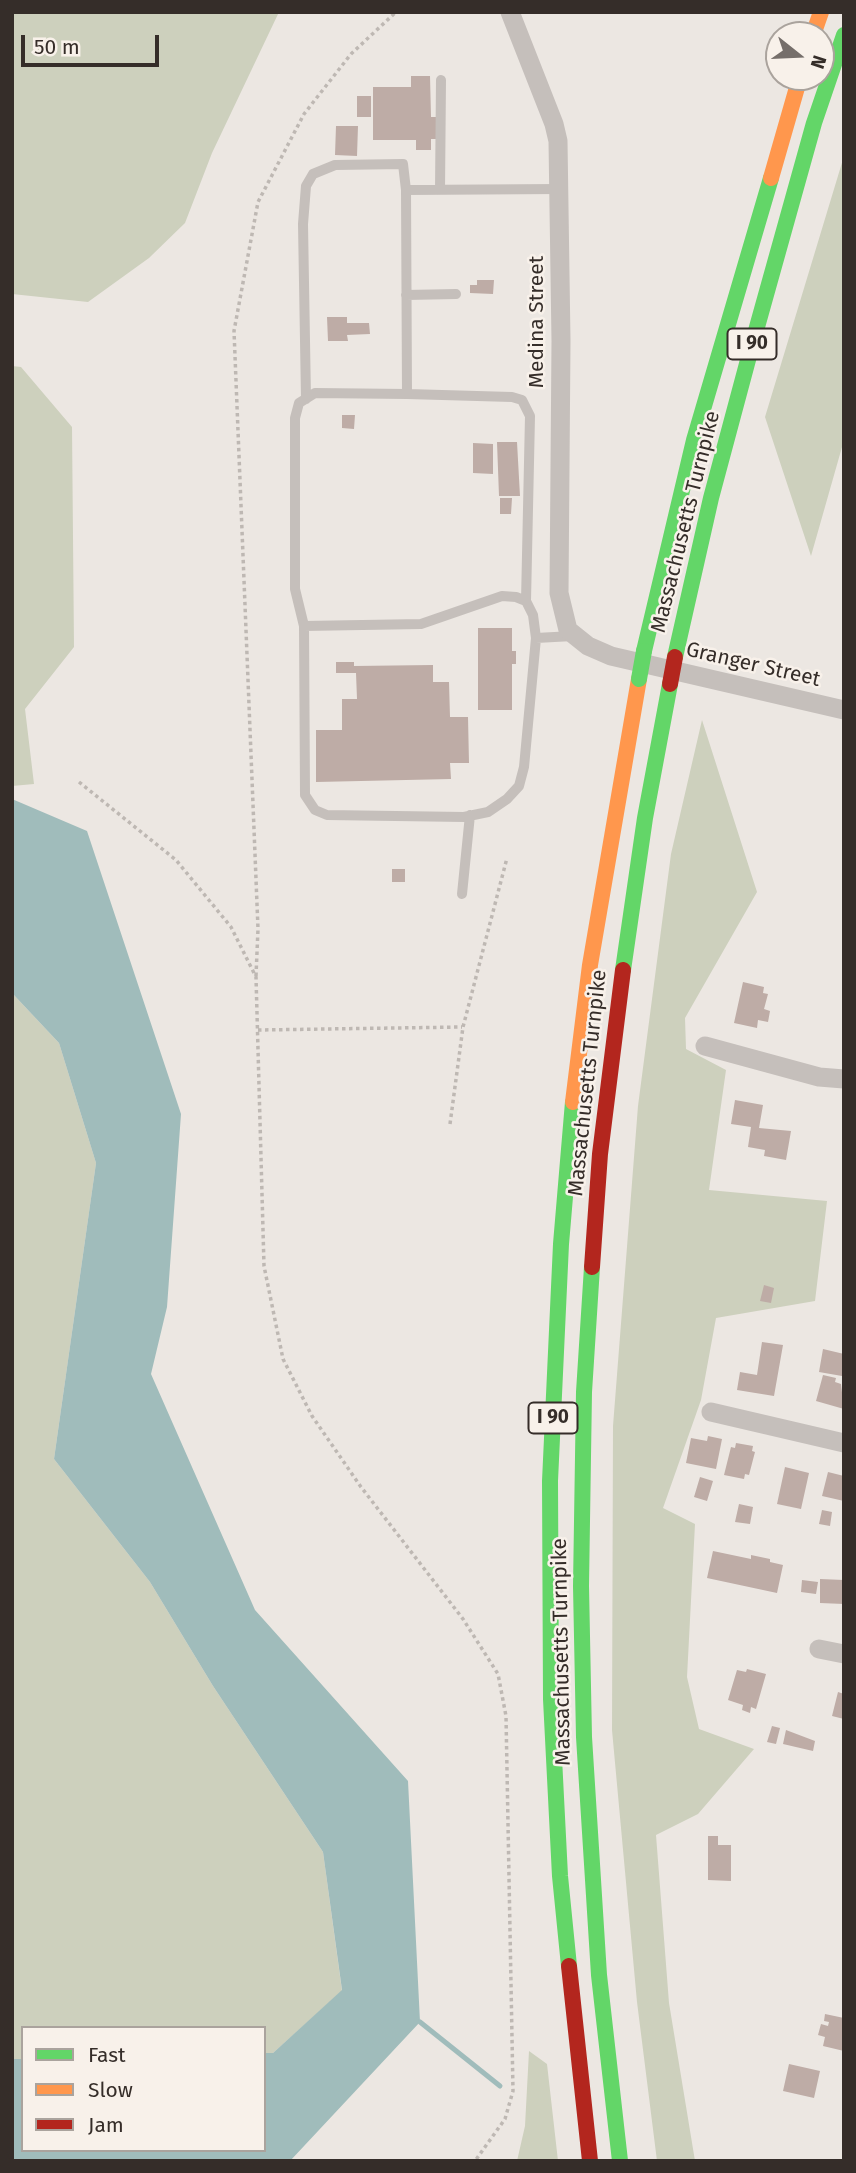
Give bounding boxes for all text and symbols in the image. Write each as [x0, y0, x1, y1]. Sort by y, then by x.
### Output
scale bar [24, 21, 163, 65]
north arrow [765, 21, 835, 91]
text: 50 m [34, 34, 80, 60]
text: N [806, 52, 831, 72]
street label: Medina Street [524, 256, 550, 388]
road number: I 90 [728, 328, 776, 360]
street label: Massachusetts Turnpike [646, 409, 726, 635]
street label: Granger Street [683, 637, 823, 693]
street label: Massachusetts Turnpike [564, 969, 612, 1197]
road number: I 90 [528, 1402, 578, 1434]
street label: Massachusetts Turnpike [547, 1538, 577, 1766]
legend [21, 2026, 266, 2152]
text: Fast [88, 2042, 126, 2068]
text: Slow [88, 2077, 133, 2103]
text: Jam [88, 2112, 124, 2138]

